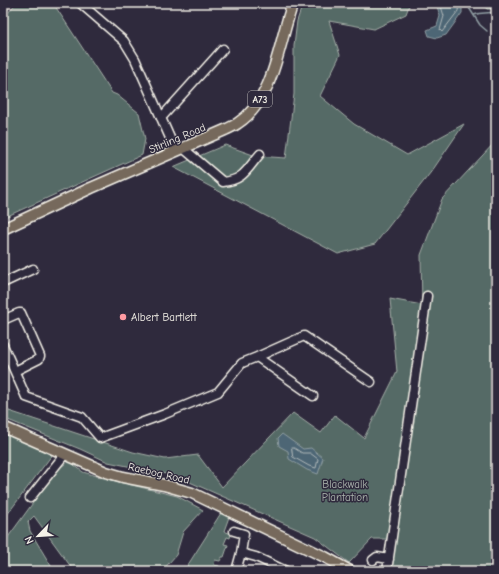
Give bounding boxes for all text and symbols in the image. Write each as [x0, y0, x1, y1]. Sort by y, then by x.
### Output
road number: A73 [248, 91, 272, 107]
street label: Stirling Road [147, 121, 208, 156]
place label: Albert Bartlett [131, 311, 197, 324]
marker: Albert Bartlett [118, 312, 128, 322]
street label: Raebog Road [127, 460, 191, 487]
park label: Blackwalk Plantation [322, 478, 368, 504]
north arrow [18, 516, 58, 556]
text: N [22, 534, 37, 546]

